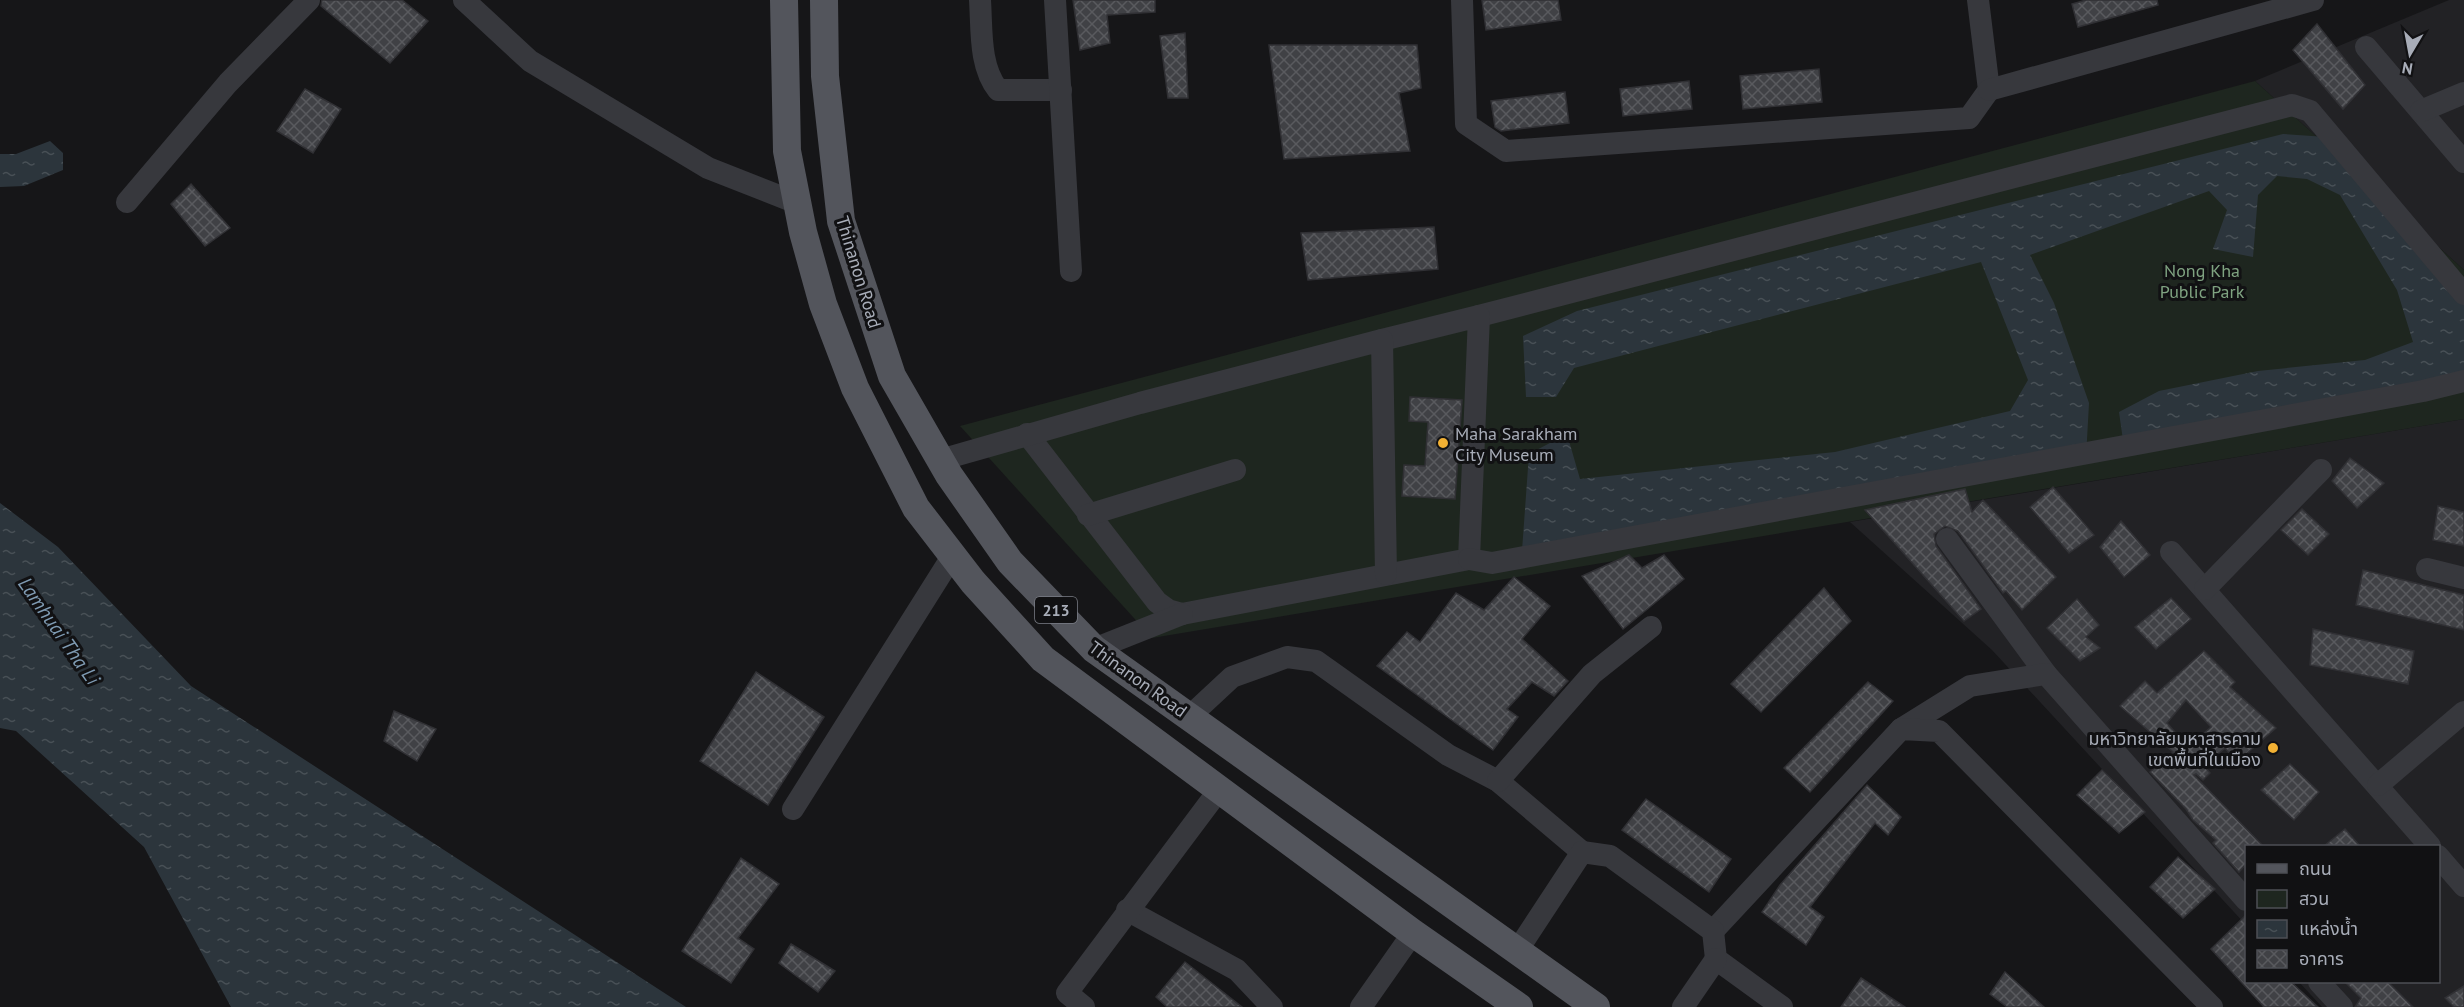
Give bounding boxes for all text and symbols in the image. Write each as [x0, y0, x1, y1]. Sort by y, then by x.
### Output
north arrow [2380, 24, 2440, 84]
text: N [2400, 58, 2414, 80]
street label: Thinanon Road [831, 213, 887, 331]
park label: Nong Kha Public Park [2160, 259, 2245, 303]
place label: Maha Sarakham City Museum [1455, 422, 1577, 466]
marker: Maha Sarakham City Museum [1436, 436, 1450, 450]
water label: Lamhuai Tha Li [12, 572, 106, 691]
road number: 213 [1035, 597, 1077, 623]
street label: Thinanon Road [1084, 636, 1192, 722]
place label: มหาวิทยาลัยมหาสารคาม เขตพื้นที่ในเมือง [2089, 727, 2261, 771]
marker: มหาวิทยาลัยมหาสารคาม เขตพื้นที่ในเมือง [2266, 741, 2280, 755]
legend [2245, 845, 2440, 983]
text: ถนน [2299, 857, 2332, 880]
text: สวน [2299, 887, 2329, 910]
text: แหล่งน้ำ [2299, 916, 2358, 940]
text: อาคาร [2299, 947, 2344, 970]

